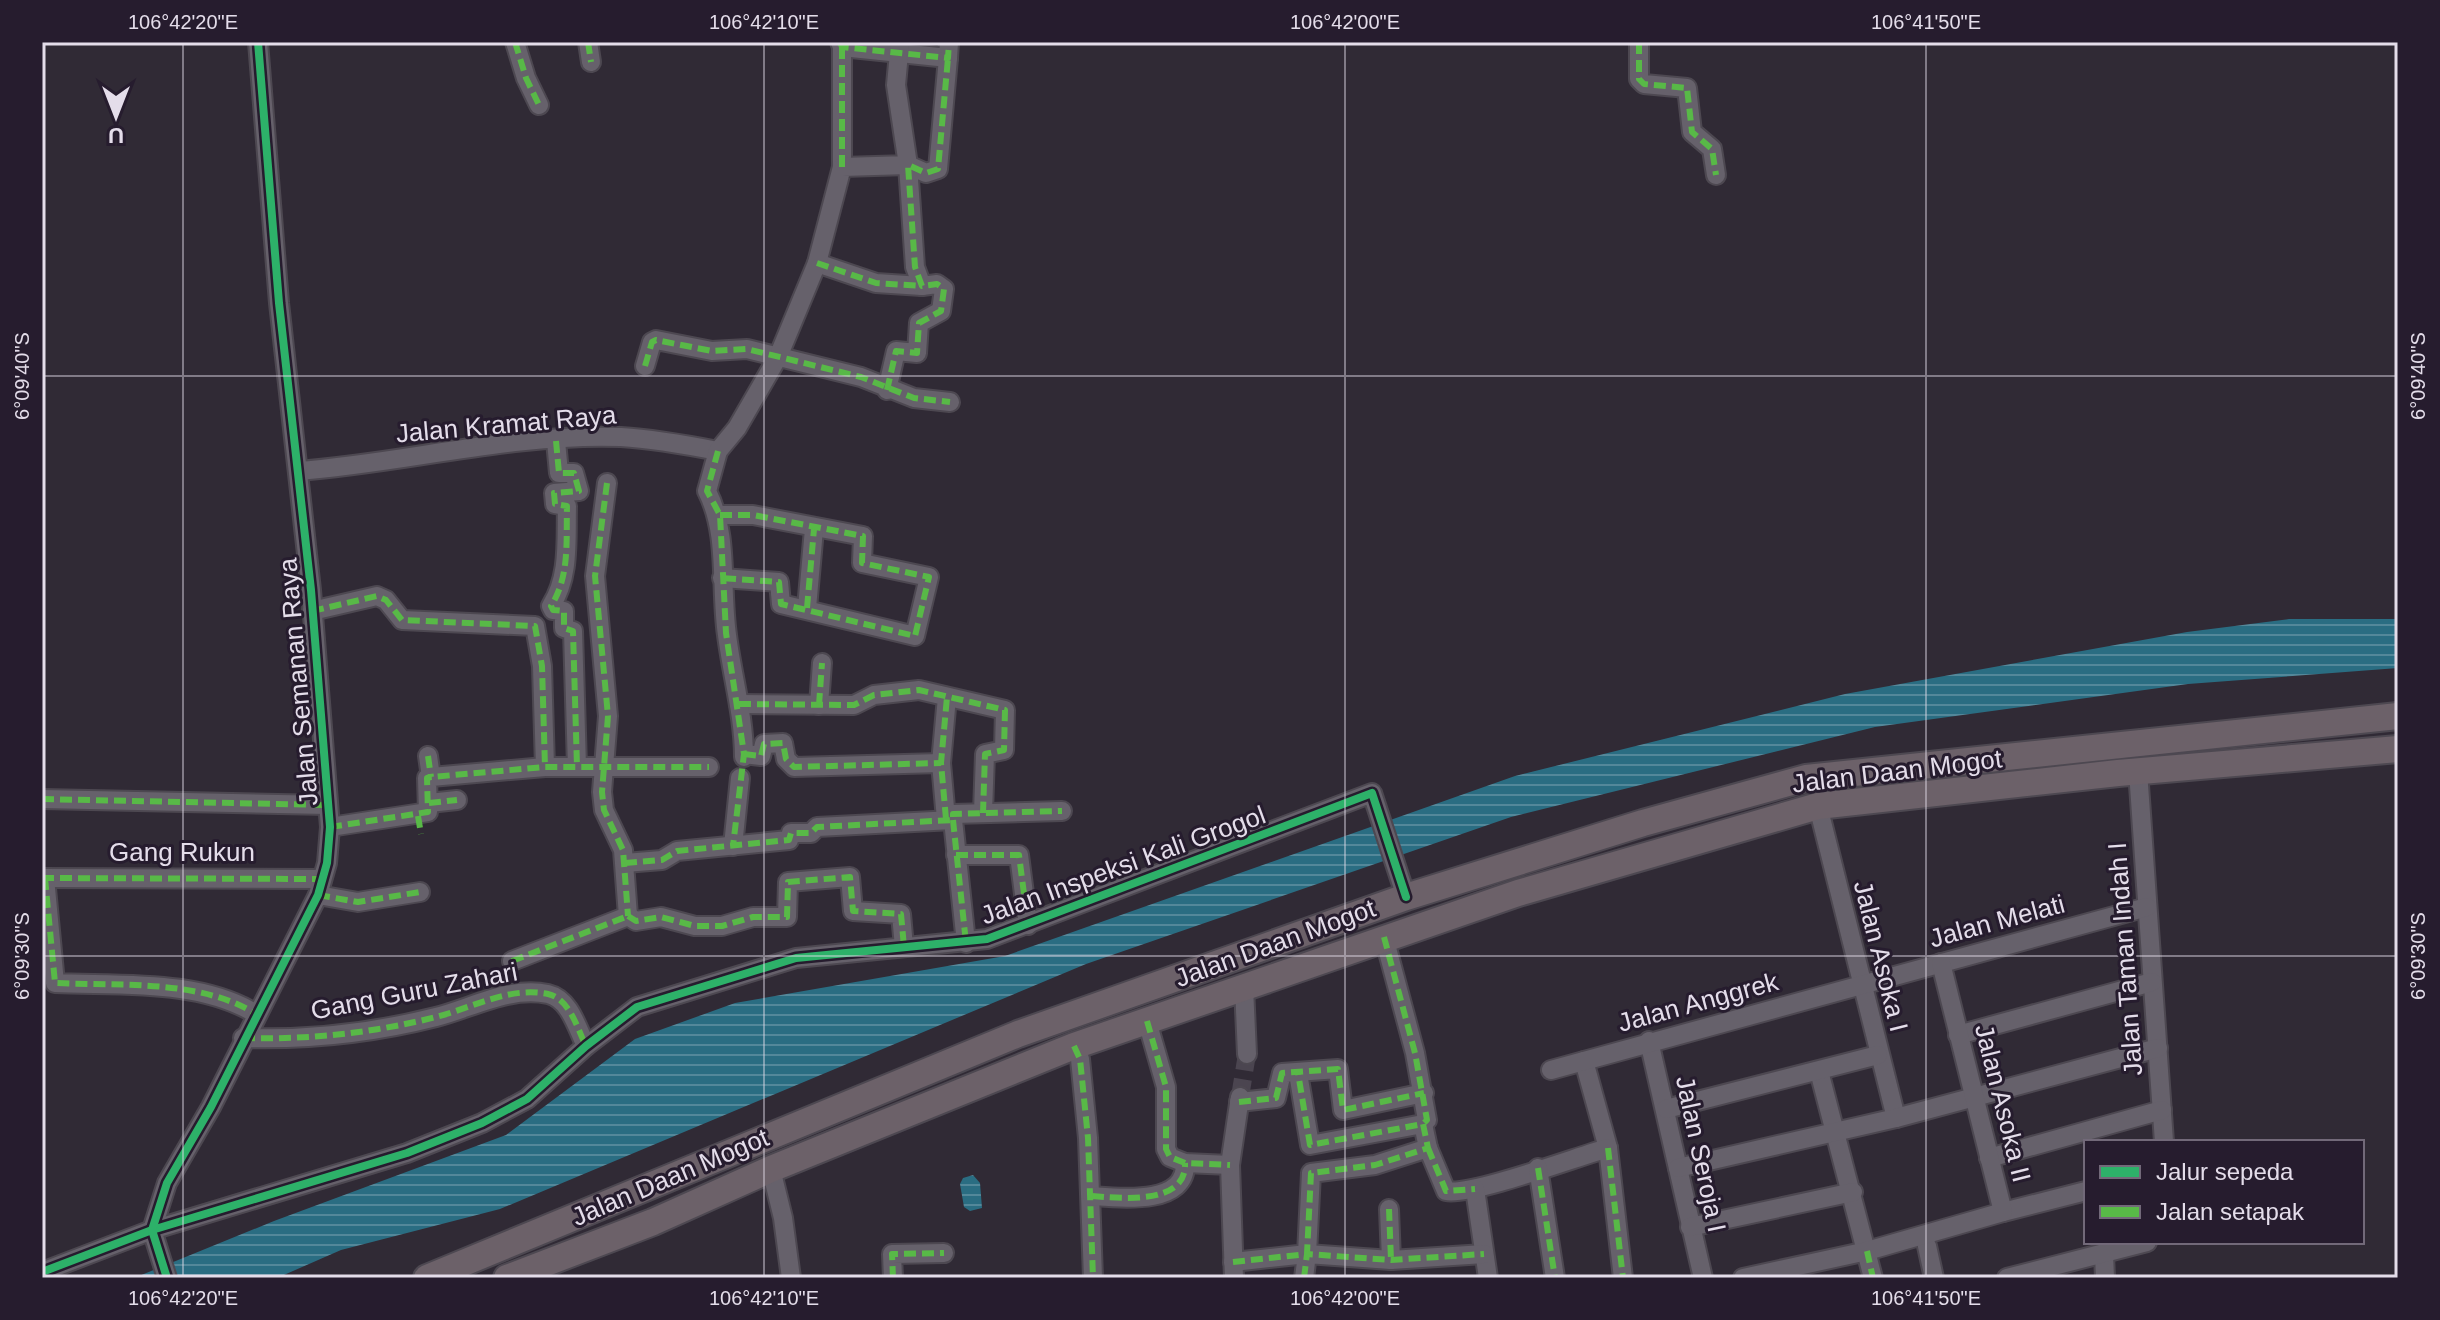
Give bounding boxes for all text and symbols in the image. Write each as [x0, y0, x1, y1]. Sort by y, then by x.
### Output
text: 106°42'20"E [128, 11, 238, 33]
text: 106°42'10"E [709, 11, 819, 33]
text: 106°42'00"E [1290, 11, 1400, 33]
text: 106°41'50"E [1871, 11, 1981, 33]
north arrow [76, 76, 156, 156]
text: U [108, 123, 124, 148]
text: 6°09'40"S [11, 332, 33, 420]
text: 6°09'40"S [2407, 332, 2429, 420]
street label: Jalan Kramat Raya [395, 399, 618, 449]
street label: Jalan Semanan Raya [272, 556, 324, 807]
street label: Jalan Daan Mogot [1790, 743, 2004, 799]
street label: Jalan Inspeksi Kali Grogol [977, 799, 1269, 931]
street label: Gang Rukun [109, 837, 255, 867]
street label: Jalan Taman Indah I [2102, 841, 2148, 1077]
street label: Jalan Asoka I [1848, 877, 1914, 1035]
street label: Jalan Melati [1926, 889, 2068, 953]
street label: Jalan Daan Mogot [1171, 893, 1380, 993]
text: 6°09'30"S [11, 912, 33, 1000]
text: 6°09'30"S [2407, 912, 2429, 1000]
street label: Gang Guru Zahari [308, 956, 520, 1026]
street label: Jalan Anggrek [1615, 966, 1782, 1038]
street label: Jalan Asoka II [1969, 1021, 2037, 1185]
street label: Jalan Seroja I [1670, 1073, 1732, 1235]
street label: Jalan Daan Mogot [567, 1122, 774, 1232]
legend [2084, 1140, 2364, 1244]
text: Jalur sepeda [2156, 1158, 2294, 1185]
text: Jalan setapak [2156, 1198, 2305, 1225]
text: 106°42'20"E [128, 1287, 238, 1309]
text: 106°42'10"E [709, 1287, 819, 1309]
text: 106°42'00"E [1290, 1287, 1400, 1309]
text: 106°41'50"E [1871, 1287, 1981, 1309]

